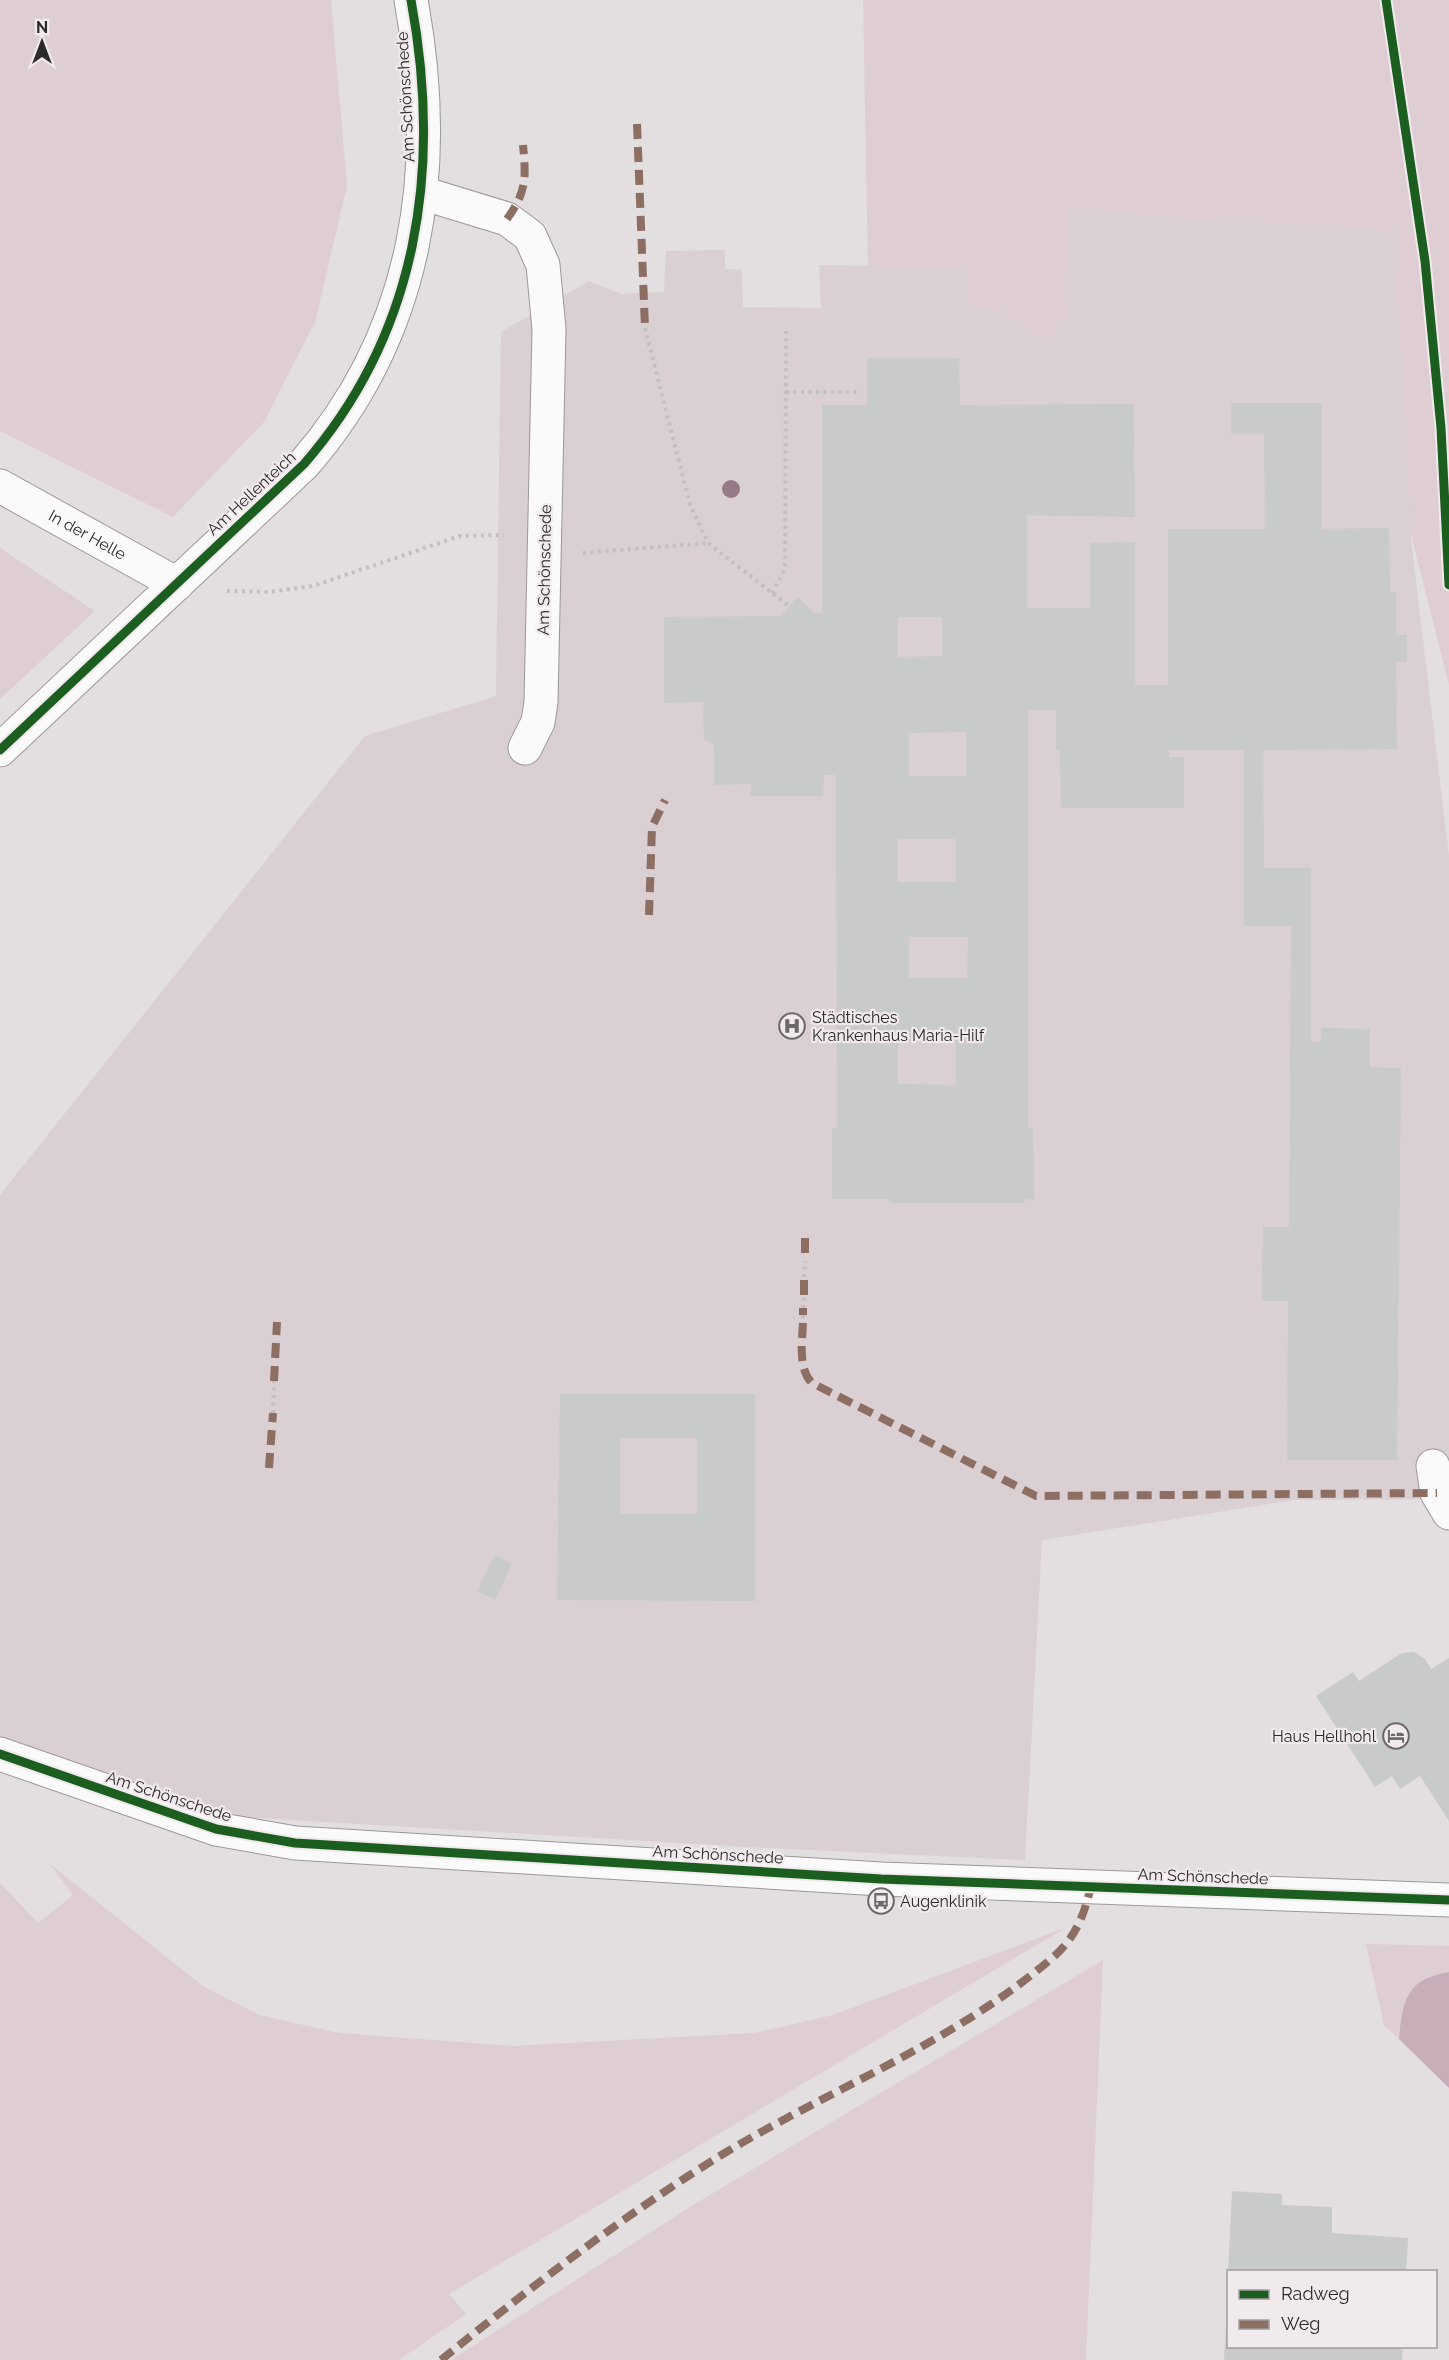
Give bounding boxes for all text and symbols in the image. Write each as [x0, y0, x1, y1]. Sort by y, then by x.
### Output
north arrow [12, 12, 72, 72]
text: N [36, 18, 48, 37]
street label: Am Schönschede [393, 31, 418, 163]
street label: Am Hellenteich [203, 447, 300, 539]
street label: Am Schönschede [534, 504, 555, 636]
street label: In der Helle [45, 506, 129, 564]
place label: Städtisches Krankenhaus Maria-Hilf [812, 1008, 985, 1045]
hospital icon: Städtisches Krankenhaus Maria-Hilf [777, 1011, 807, 1041]
hotel icon: Haus Hellhohl [1381, 1721, 1411, 1751]
place label: Haus Hellhohl [1272, 1727, 1377, 1746]
street label: Am Schönschede [104, 1767, 234, 1826]
street label: Am Schönschede [652, 1842, 784, 1867]
street label: Am Schönschede [1137, 1865, 1269, 1888]
bus stop icon: Augenklinik [866, 1886, 896, 1916]
place label: Augenklinik [900, 1892, 987, 1911]
legend [1227, 2270, 1437, 2348]
text: Radweg [1281, 2283, 1350, 2304]
text: Weg [1281, 2313, 1320, 2334]

